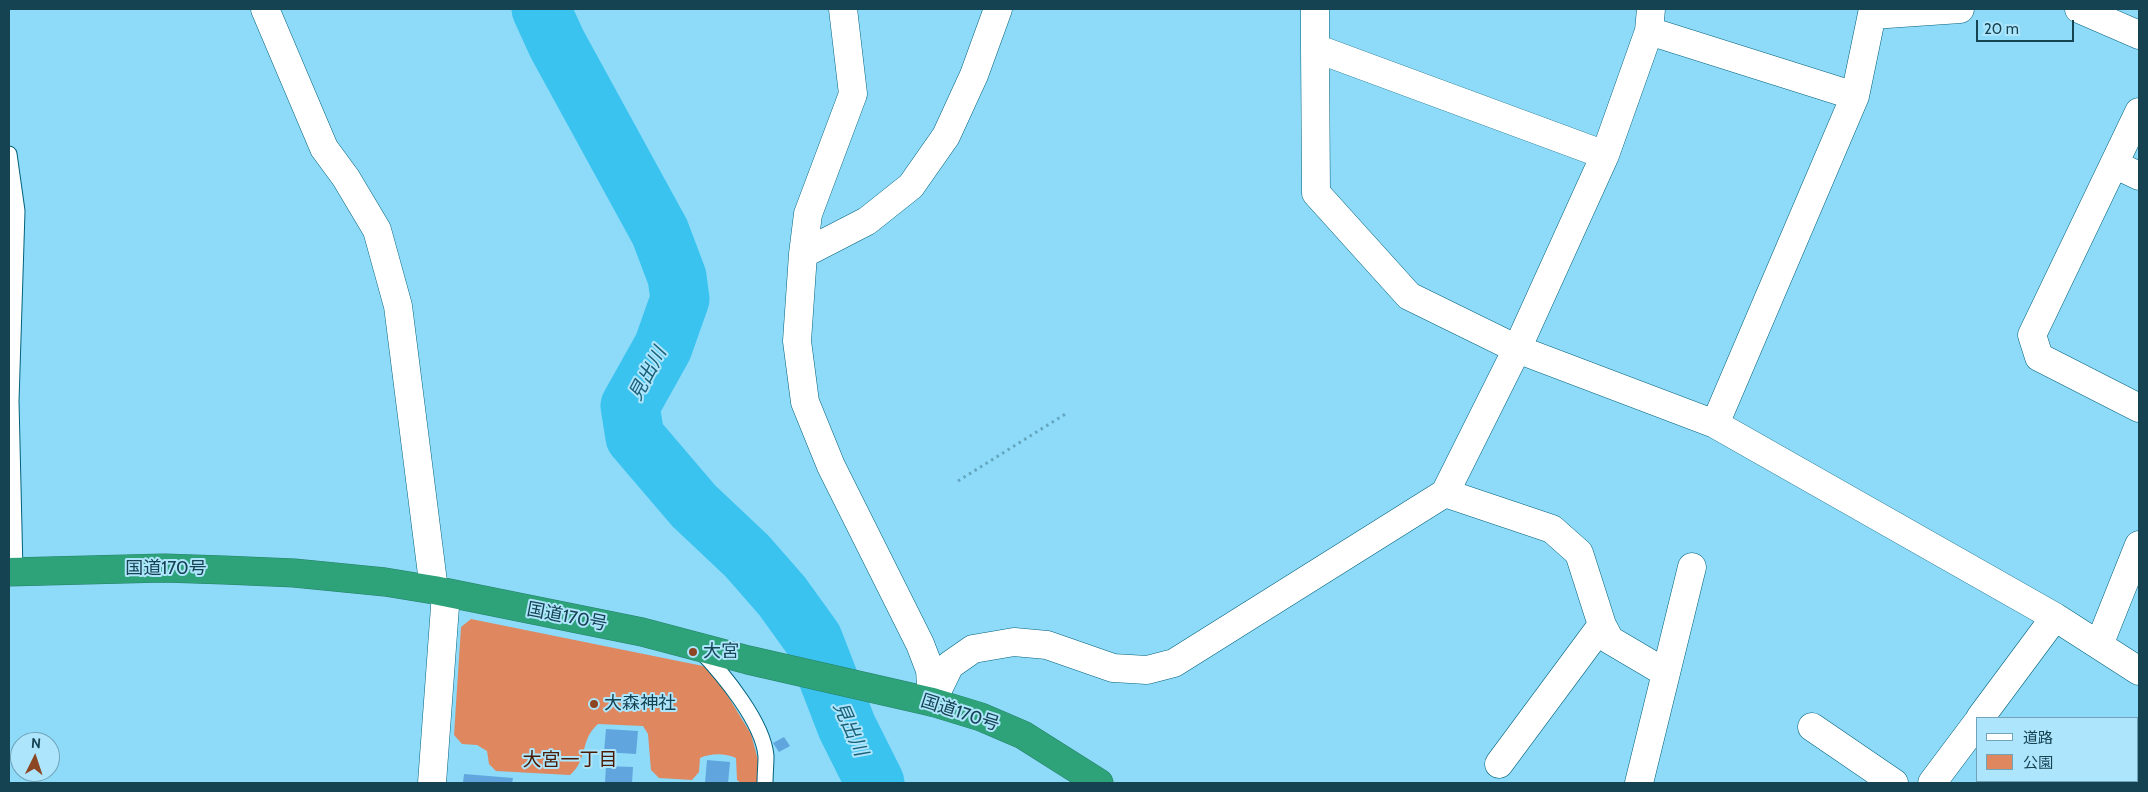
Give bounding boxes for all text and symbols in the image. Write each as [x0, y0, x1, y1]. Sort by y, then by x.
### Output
scale bar [1978, 10, 2076, 42]
text: 20 m [1984, 20, 2019, 38]
water label: 見出川 [625, 343, 671, 405]
street label: 国道170号 [125, 558, 207, 580]
street label: 国道170号 [525, 599, 609, 635]
place label: 大宮 [703, 641, 739, 663]
marker: 大宮 [687, 646, 699, 658]
street label: 国道170号 [918, 690, 1002, 736]
place label: 大森神社 [604, 693, 676, 715]
marker: 大森神社 [588, 698, 600, 710]
water label: 見出川 [828, 698, 872, 760]
legend [1976, 717, 2138, 782]
text: 道路 [2023, 729, 2053, 747]
north arrow [10, 732, 60, 782]
text: N [30, 734, 42, 752]
district label: 大宮一丁目 [523, 749, 617, 771]
text: 公園 [2023, 754, 2053, 772]

